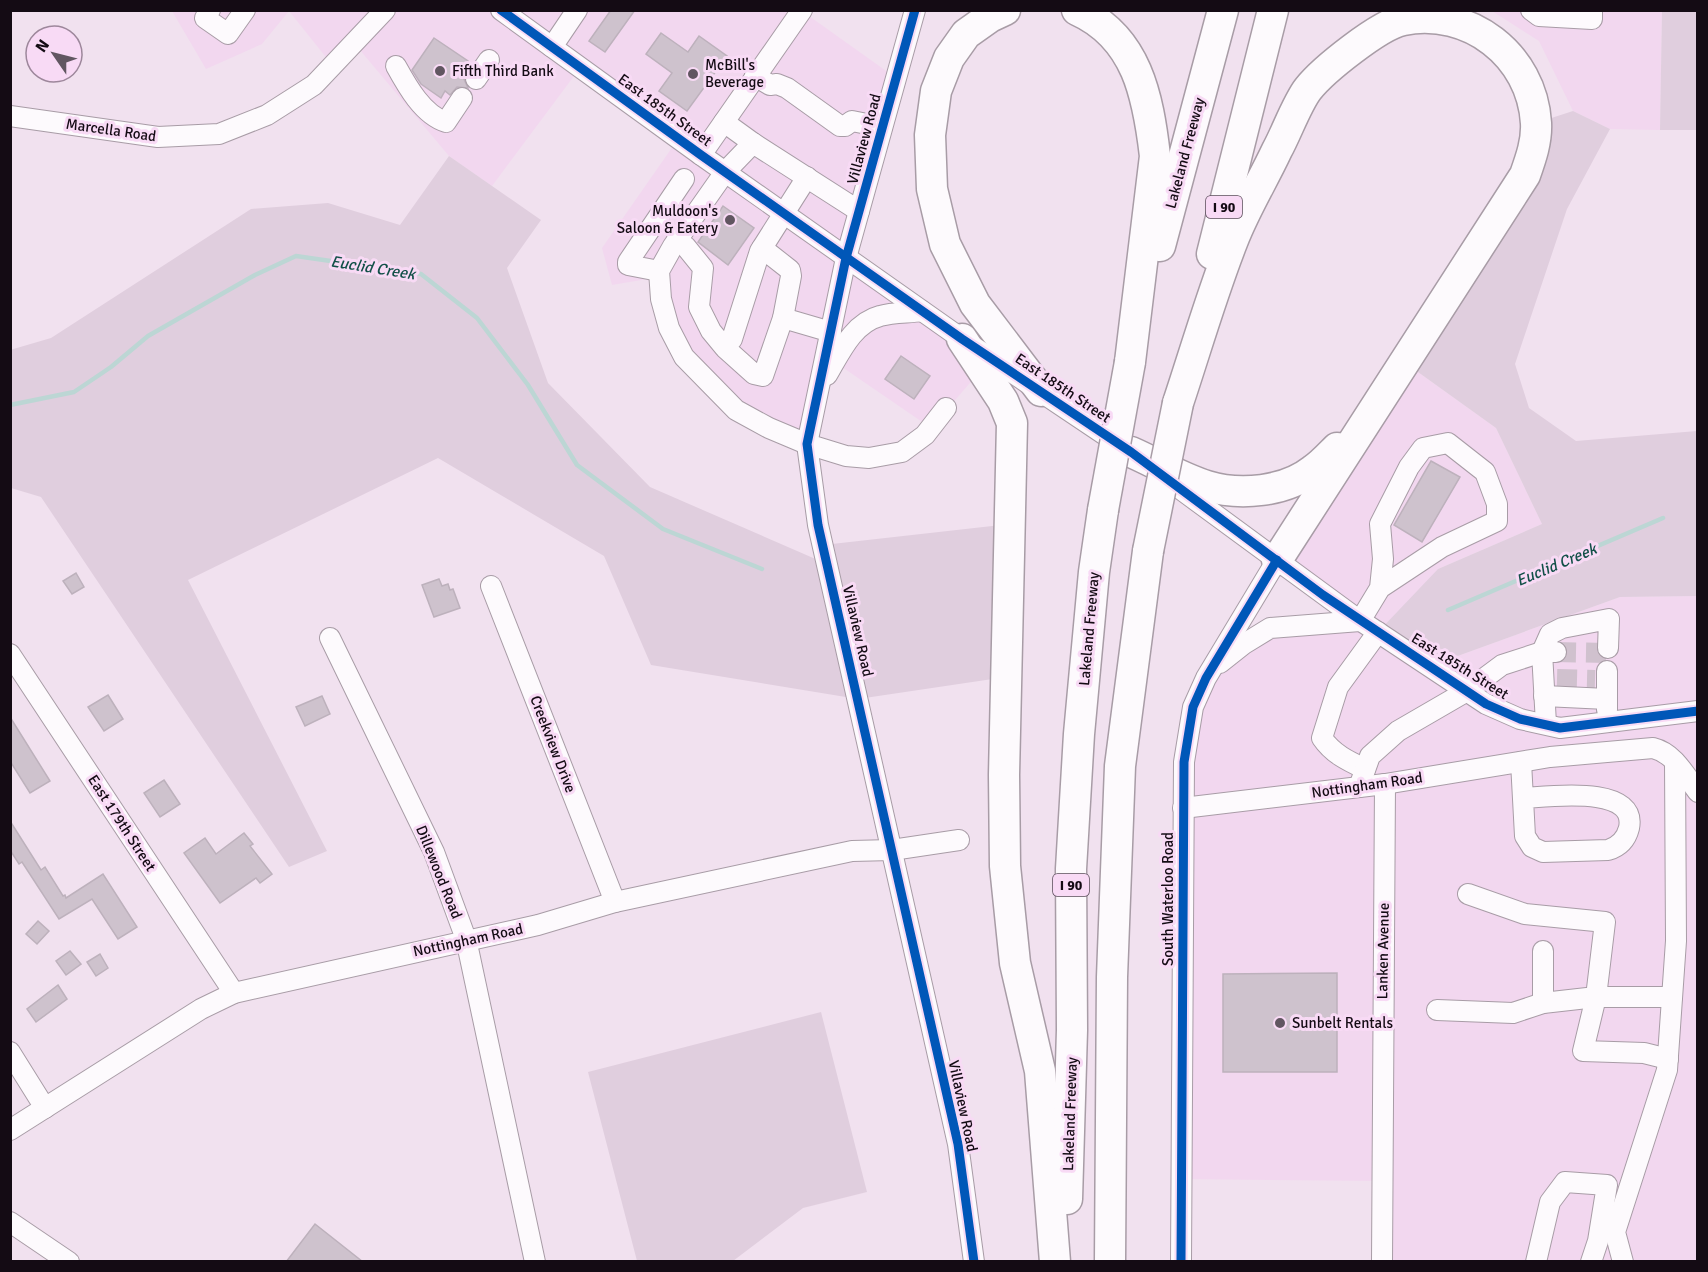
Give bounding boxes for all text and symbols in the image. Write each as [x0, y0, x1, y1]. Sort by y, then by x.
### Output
north arrow [24, 24, 84, 84]
text: N [31, 36, 54, 56]
place label: McBill's Beverage [705, 56, 764, 91]
place label: Fifth Third Bank [452, 62, 554, 80]
marker: Fifth Third Bank [433, 64, 447, 78]
marker: McBill's Beverage [686, 67, 700, 81]
street label: East 185th Street [615, 70, 715, 150]
street label: Villaview Road [843, 92, 885, 186]
street label: Lakeland Freeway [1162, 96, 1208, 210]
street label: Marcella Road [65, 115, 157, 145]
road number: I 90 [1206, 196, 1242, 218]
place label: Muldoon's Saloon & Eatery [617, 202, 718, 237]
marker: Muldoon's Saloon & Eatery [723, 213, 737, 227]
water label: Euclid Creek [329, 251, 419, 285]
street label: East 185th Street [1012, 349, 1114, 427]
water label: Euclid Creek [1513, 538, 1601, 591]
street label: Lakeland Freeway [1075, 571, 1103, 687]
street label: Villaview Road [839, 584, 877, 678]
street label: East 185th Street [1408, 629, 1512, 703]
street label: Creekview Drive [526, 693, 580, 795]
street label: Nottingham Road [1310, 768, 1424, 802]
street label: East 179th Street [84, 771, 160, 875]
street label: Dillewood Road [412, 823, 466, 921]
street label: South Waterloo Road [1159, 832, 1177, 966]
road number: I 90 [1053, 874, 1089, 896]
street label: Lanken Avenue [1373, 903, 1393, 999]
street label: Nottingham Road [411, 920, 525, 960]
place label: Sunbelt Rentals [1292, 1014, 1394, 1032]
marker: Sunbelt Rentals [1273, 1016, 1287, 1030]
street label: Lakeland Freeway [1059, 1057, 1081, 1171]
street label: Villaview Road [945, 1059, 981, 1153]

